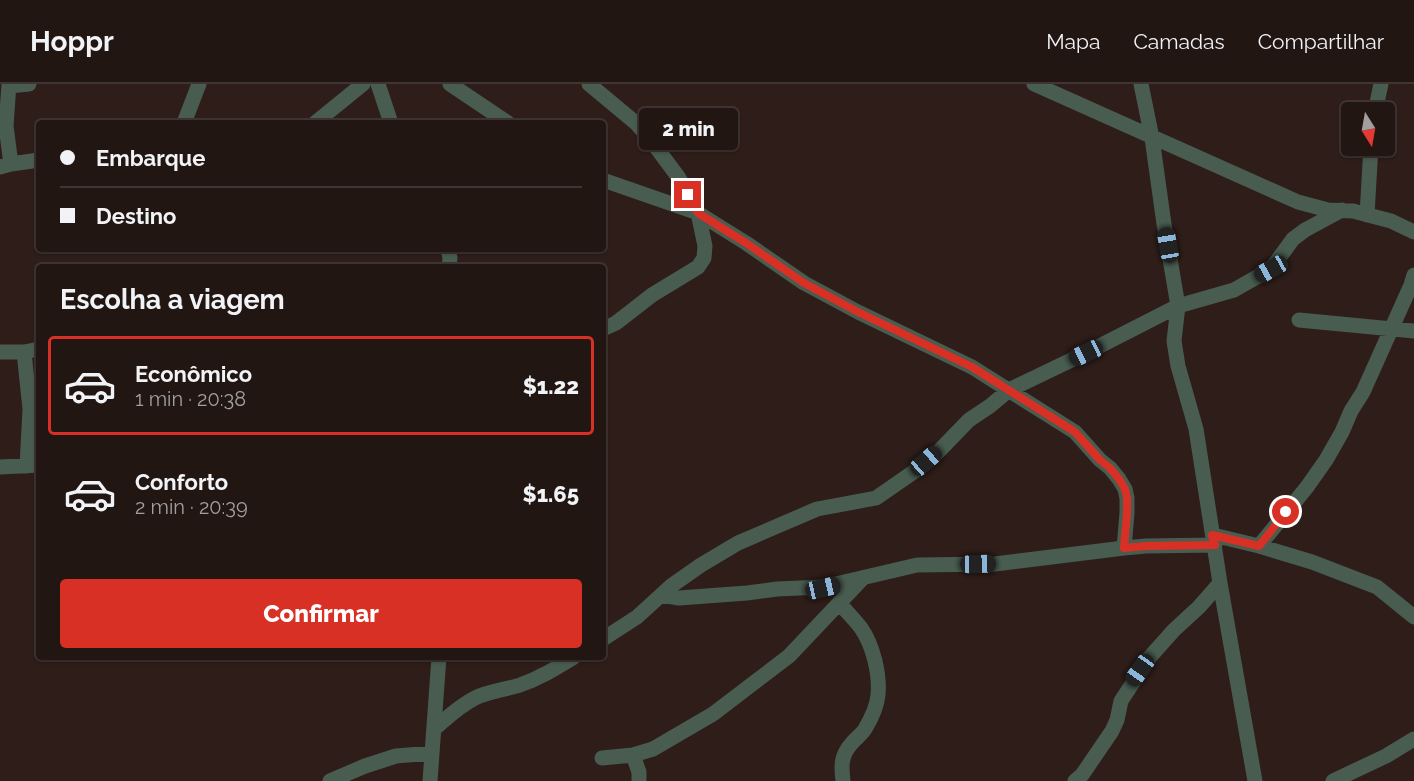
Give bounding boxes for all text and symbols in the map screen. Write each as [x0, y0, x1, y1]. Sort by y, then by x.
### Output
text: Hoppr [30, 25, 114, 58]
text: Mapa [1046, 29, 1100, 54]
text: Camadas [1133, 29, 1225, 54]
text: Compartilhar [1258, 29, 1384, 54]
north arrow [1341, 102, 1395, 156]
map controls [1341, 102, 1395, 156]
callout: 2 min [638, 108, 738, 150]
text: 2 min [662, 117, 715, 141]
text: Embarque [96, 145, 205, 171]
route end [674, 181, 701, 208]
text: Destino [96, 203, 176, 229]
car [1156, 226, 1180, 264]
car [1251, 252, 1291, 286]
text: Escolha a viagem [60, 284, 285, 315]
car [1066, 337, 1106, 369]
icon: car [63, 359, 117, 413]
text: Econômico [135, 361, 252, 387]
text: $1.22 [523, 373, 579, 399]
text: 1 min · 20:38 [135, 387, 246, 411]
car [907, 442, 945, 480]
icon: car [63, 467, 117, 521]
text: Conforto [135, 469, 228, 495]
text: $1.65 [523, 481, 579, 507]
text: 2 min · 20:39 [135, 495, 248, 519]
route start [1272, 498, 1299, 525]
car [960, 555, 996, 573]
car [803, 575, 843, 601]
button: Confirmar [60, 579, 582, 648]
car [1122, 650, 1158, 690]

